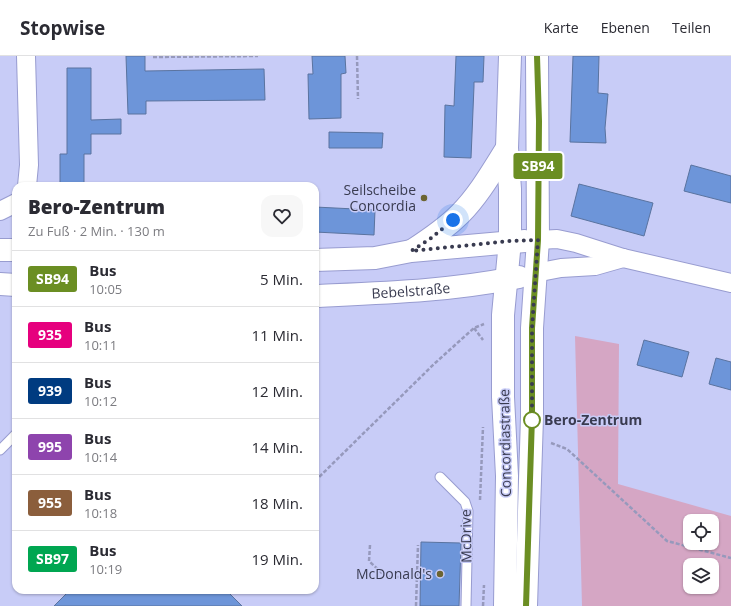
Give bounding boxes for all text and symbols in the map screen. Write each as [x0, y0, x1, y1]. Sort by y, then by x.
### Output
text: Stopwise [20, 15, 105, 41]
text: Karte [544, 18, 579, 37]
text: Ebenen [601, 18, 650, 37]
text: Teilen [672, 18, 711, 37]
line badge: SB94 [510, 153, 566, 179]
text: SB94 [521, 156, 555, 175]
place label: Seilscheibe Concordia [344, 180, 416, 215]
marker: Seilscheibe Concordia [419, 193, 429, 203]
text: Bero-Zentrum [28, 194, 165, 220]
button: heart [261, 195, 303, 237]
your location [443, 210, 463, 230]
text: Zu Fuß · 2 Min. · 130 m [28, 222, 165, 240]
text: Bus [89, 260, 117, 280]
text: SB94 [36, 269, 69, 288]
text: 5 Min. [260, 269, 303, 289]
street label: Bebelstraße [371, 278, 451, 302]
text: 10:05 [89, 280, 122, 298]
text: Bus [84, 316, 111, 336]
text: 935 [38, 325, 62, 344]
text: 11 Min. [252, 325, 303, 345]
text: 10:11 [84, 336, 117, 354]
text: Bus [84, 372, 111, 392]
text: 939 [38, 381, 62, 400]
text: 12 Min. [252, 381, 303, 401]
street label: Concordiastraße [494, 389, 515, 497]
text: 10:12 [84, 392, 117, 410]
place label: Bero-Zentrum [544, 410, 642, 429]
marker: Bero-Zentrum [523, 411, 541, 429]
text: Bus [84, 428, 111, 448]
text: 995 [38, 437, 62, 456]
text: 14 Min. [252, 437, 303, 457]
text: 10:14 [84, 448, 117, 466]
text: Bus [84, 484, 111, 504]
text: 955 [38, 493, 62, 512]
text: 18 Min. [252, 493, 303, 513]
text: 10:18 [84, 504, 117, 522]
street label: McDrive [456, 509, 475, 563]
map controls [683, 514, 719, 594]
button: locate [683, 514, 719, 550]
text: Bus [89, 540, 117, 560]
text: SB97 [36, 549, 69, 568]
text: 19 Min. [252, 549, 303, 569]
button: layers [683, 558, 719, 594]
text: 10:19 [89, 560, 122, 578]
place label: McDonald's [356, 564, 432, 583]
marker: McDonald's [435, 569, 445, 579]

